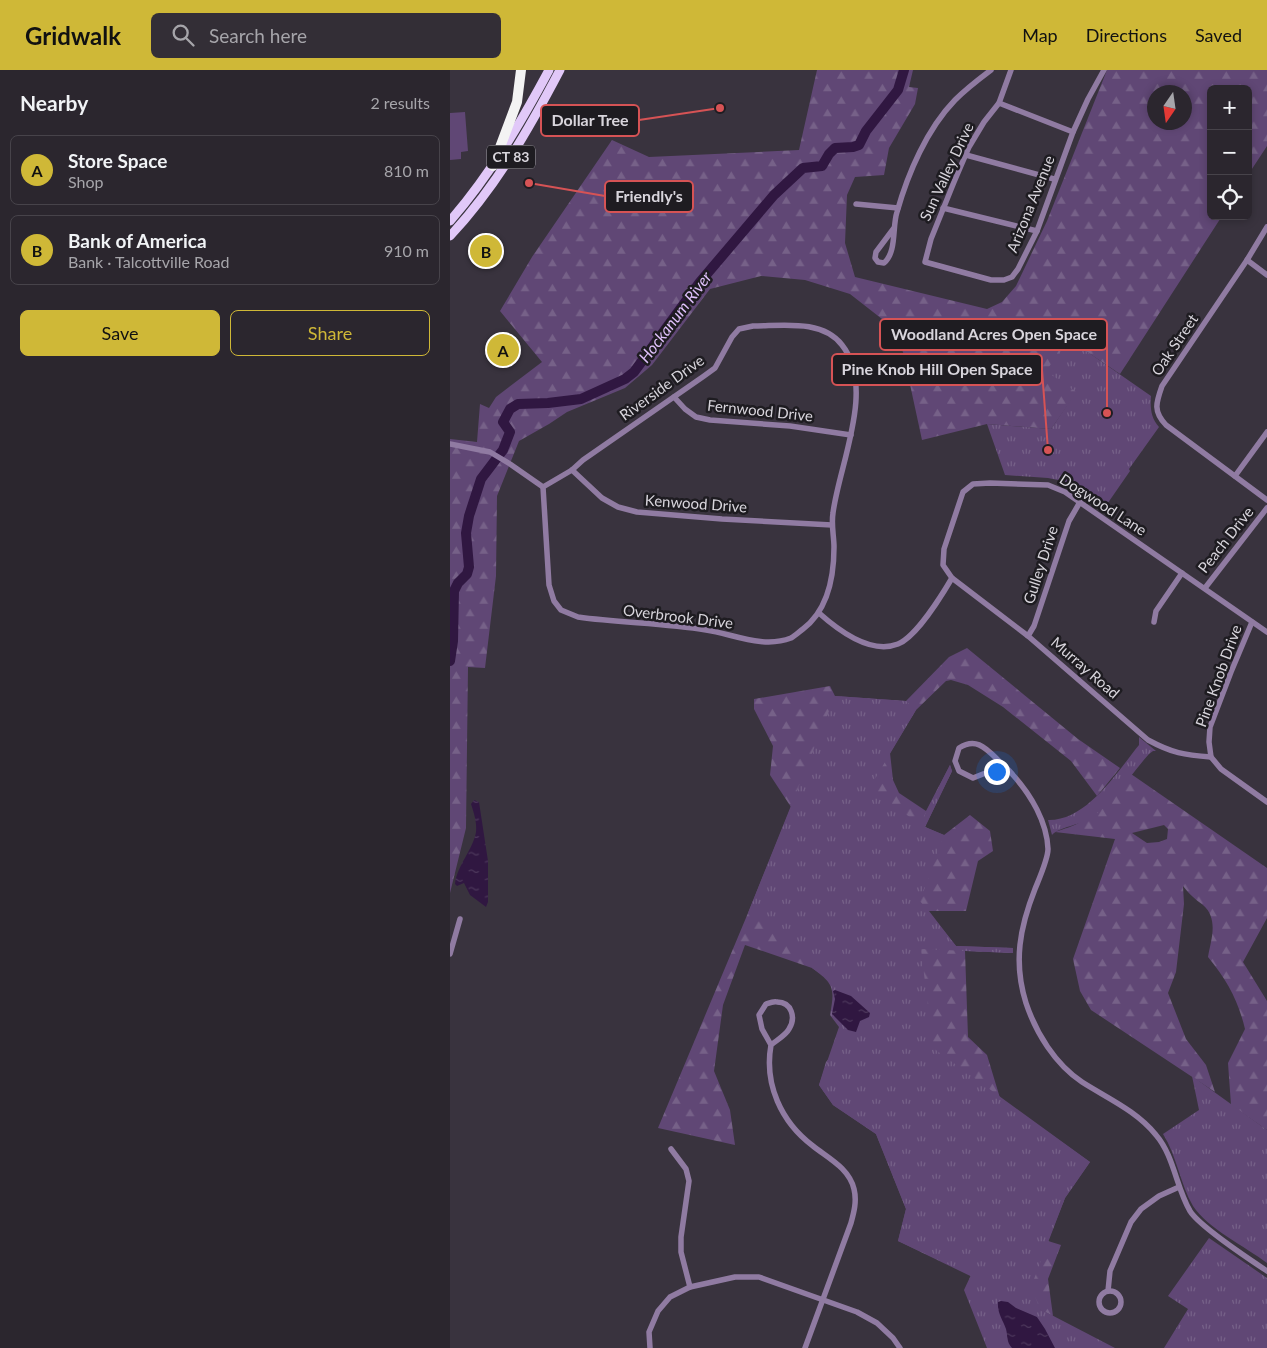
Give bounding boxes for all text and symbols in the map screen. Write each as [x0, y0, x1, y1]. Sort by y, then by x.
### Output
search box [151, 13, 501, 58]
text: Gridwalk [25, 21, 121, 50]
icon: search [169, 21, 197, 49]
text: Search here [209, 24, 307, 47]
text: Map [1022, 24, 1058, 46]
text: Directions [1086, 24, 1167, 46]
text: Saved [1195, 24, 1242, 46]
north arrow [1147, 85, 1192, 130]
map controls [1207, 85, 1252, 220]
button: + [1207, 85, 1252, 130]
text: Nearby [20, 90, 88, 115]
text: 2 results [370, 93, 430, 112]
callout: Dollar Tree [541, 105, 639, 136]
text: Dollar Tree [551, 110, 629, 129]
street label: Sun Valley Drive [915, 120, 977, 224]
button: − [1207, 130, 1252, 175]
road number: CT 83 [487, 145, 535, 168]
text: Store Space [68, 149, 167, 172]
street label: Arizona Avenue [1002, 152, 1058, 255]
text: A [31, 161, 43, 180]
text: 810 m [384, 161, 429, 180]
text: Shop [68, 172, 104, 191]
button: locate [1207, 175, 1252, 220]
callout: Friendly's [605, 181, 693, 212]
text: Friendly's [615, 186, 683, 205]
text: Bank of America [68, 229, 207, 252]
pin: B [470, 232, 502, 270]
text: B [32, 241, 42, 260]
text: 910 m [384, 241, 429, 260]
text: Bank · Talcottville Road [68, 252, 229, 271]
water label: Hockanum River [634, 267, 715, 366]
button: Save [20, 310, 220, 356]
button: Share [230, 310, 430, 356]
street label: Oak Street [1147, 310, 1202, 379]
callout: Woodland Acres Open Space [880, 319, 1107, 350]
text: Woodland Acres Open Space [891, 324, 1097, 343]
pin: A [487, 331, 519, 369]
street label: Riverside Drive [616, 351, 707, 424]
callout: Pine Knob Hill Open Space [832, 354, 1042, 385]
text: Pine Knob Hill Open Space [842, 359, 1033, 378]
street label: Fernwood Drive [706, 396, 814, 425]
street label: Dogwood Lane [1057, 469, 1150, 539]
street label: Kenwood Drive [644, 490, 748, 516]
street label: Peach Drive [1194, 503, 1257, 576]
street label: Gulley Drive [1019, 523, 1061, 606]
street label: Overbrook Drive [622, 600, 734, 632]
street label: Pine Knob Drive [1191, 622, 1245, 729]
street label: Murray Road [1048, 633, 1124, 702]
your location [984, 759, 1010, 785]

